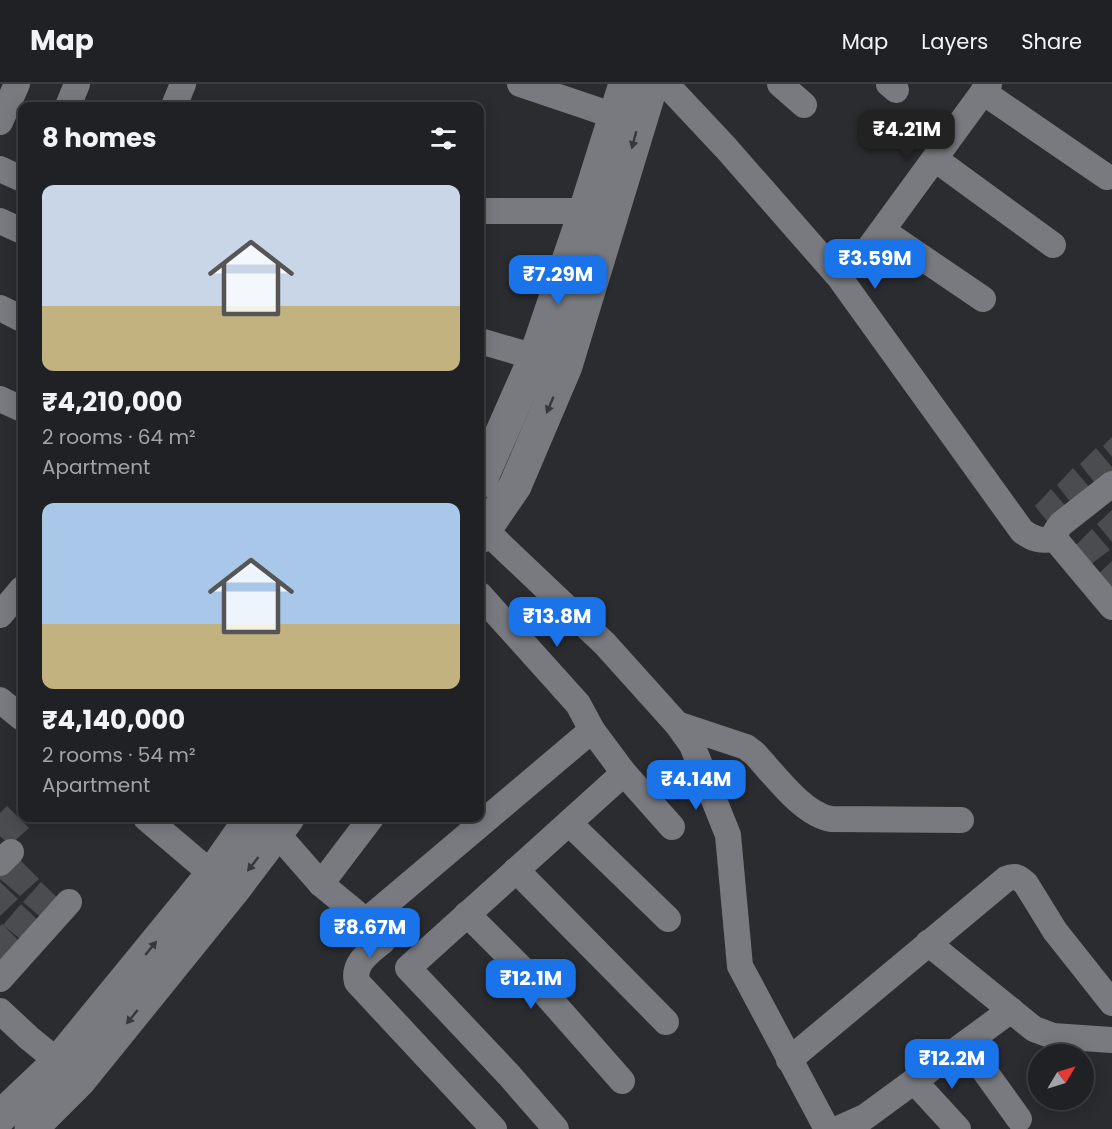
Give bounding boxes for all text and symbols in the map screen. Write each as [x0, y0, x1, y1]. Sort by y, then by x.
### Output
text: Map [30, 21, 94, 60]
text: Map [842, 27, 888, 56]
text: Layers [921, 27, 988, 56]
text: Share [1021, 27, 1082, 56]
pin: ₹4.21M [858, 110, 956, 161]
text: ₹4.21M [873, 115, 941, 143]
text: 8 homes [42, 120, 157, 156]
icon: filters [427, 122, 460, 155]
one-way arrow [629, 131, 638, 149]
icon: home [197, 224, 305, 332]
pin: ₹3.59M [826, 239, 924, 290]
text: ₹3.59M [838, 244, 912, 272]
pin: ₹7.29M [509, 255, 607, 306]
text: ₹7.29M [523, 260, 593, 288]
text: ₹4,210,000 [42, 384, 183, 420]
one-way arrow [545, 397, 555, 415]
text: 2 rooms · 64 m² [42, 423, 196, 451]
text: Apartment [42, 453, 150, 481]
icon: home [197, 542, 305, 650]
pin: ₹13.8M [508, 597, 606, 648]
text: ₹13.8M [523, 602, 591, 630]
text: ₹4,140,000 [42, 702, 185, 738]
text: 2 rooms · 54 m² [42, 741, 196, 769]
pin: ₹4.14M [647, 760, 745, 811]
text: ₹4.14M [661, 765, 731, 793]
text: Apartment [42, 771, 150, 799]
one-way arrow [248, 857, 260, 872]
pin: ₹8.67M [321, 908, 419, 959]
text: ₹8.67M [334, 913, 406, 941]
one-way arrow [144, 941, 157, 956]
pin: ₹12.1M [482, 959, 580, 1010]
text: ₹12.1M [500, 964, 562, 992]
one-way arrow [125, 1009, 138, 1025]
pin: ₹12.2M [903, 1039, 1001, 1090]
text: ₹12.2M [919, 1044, 985, 1072]
north arrow [1028, 1044, 1094, 1110]
map controls [1028, 1044, 1094, 1110]

